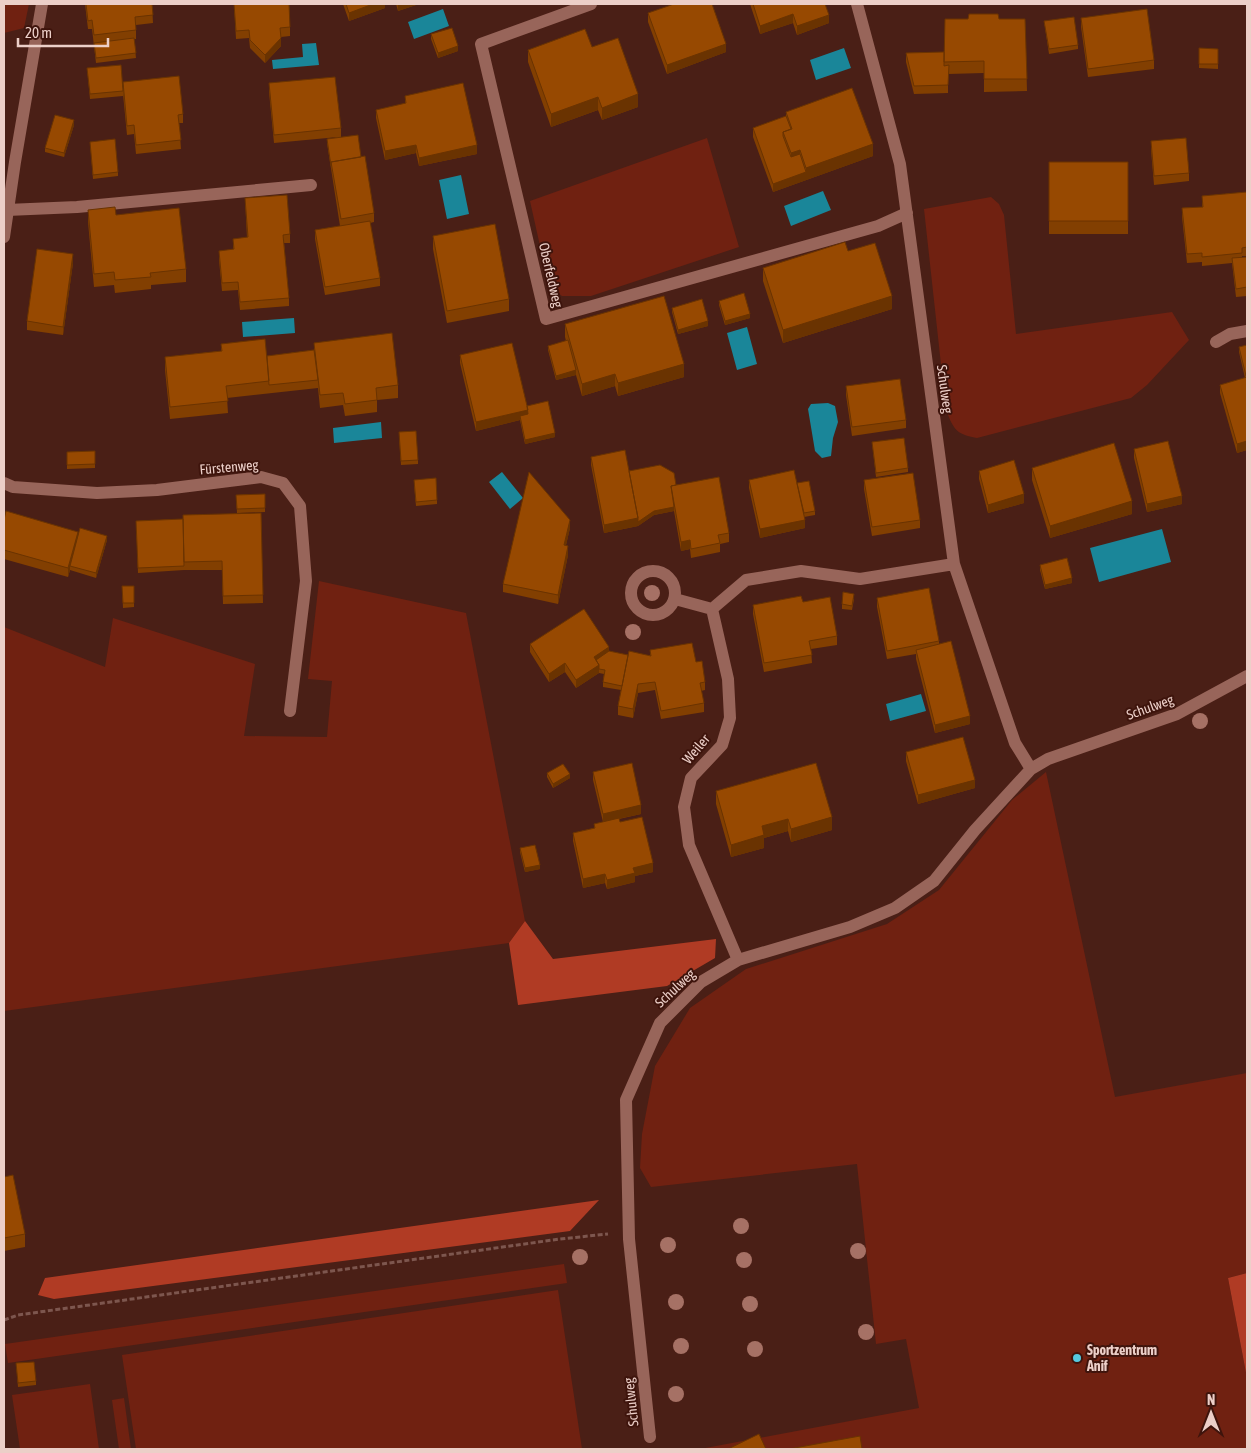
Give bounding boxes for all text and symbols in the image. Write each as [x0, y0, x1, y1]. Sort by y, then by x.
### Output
scale bar [18, 15, 108, 47]
text: 20 m [25, 24, 52, 41]
street label: Oberfeldweg [536, 241, 566, 309]
street label: Schulweg [934, 364, 956, 414]
street label: Fürstenweg [199, 456, 259, 478]
street label: Schulweg [1124, 691, 1176, 723]
street label: Weiler [679, 730, 713, 767]
street label: Schulweg [652, 966, 698, 1010]
place label: Sportzentrum Anif [1086, 1342, 1157, 1374]
marker: Sportzentrum Anif [1071, 1352, 1083, 1364]
street label: Schulweg [620, 1377, 642, 1427]
north arrow [1186, 1388, 1236, 1438]
text: N [1207, 1392, 1215, 1408]

